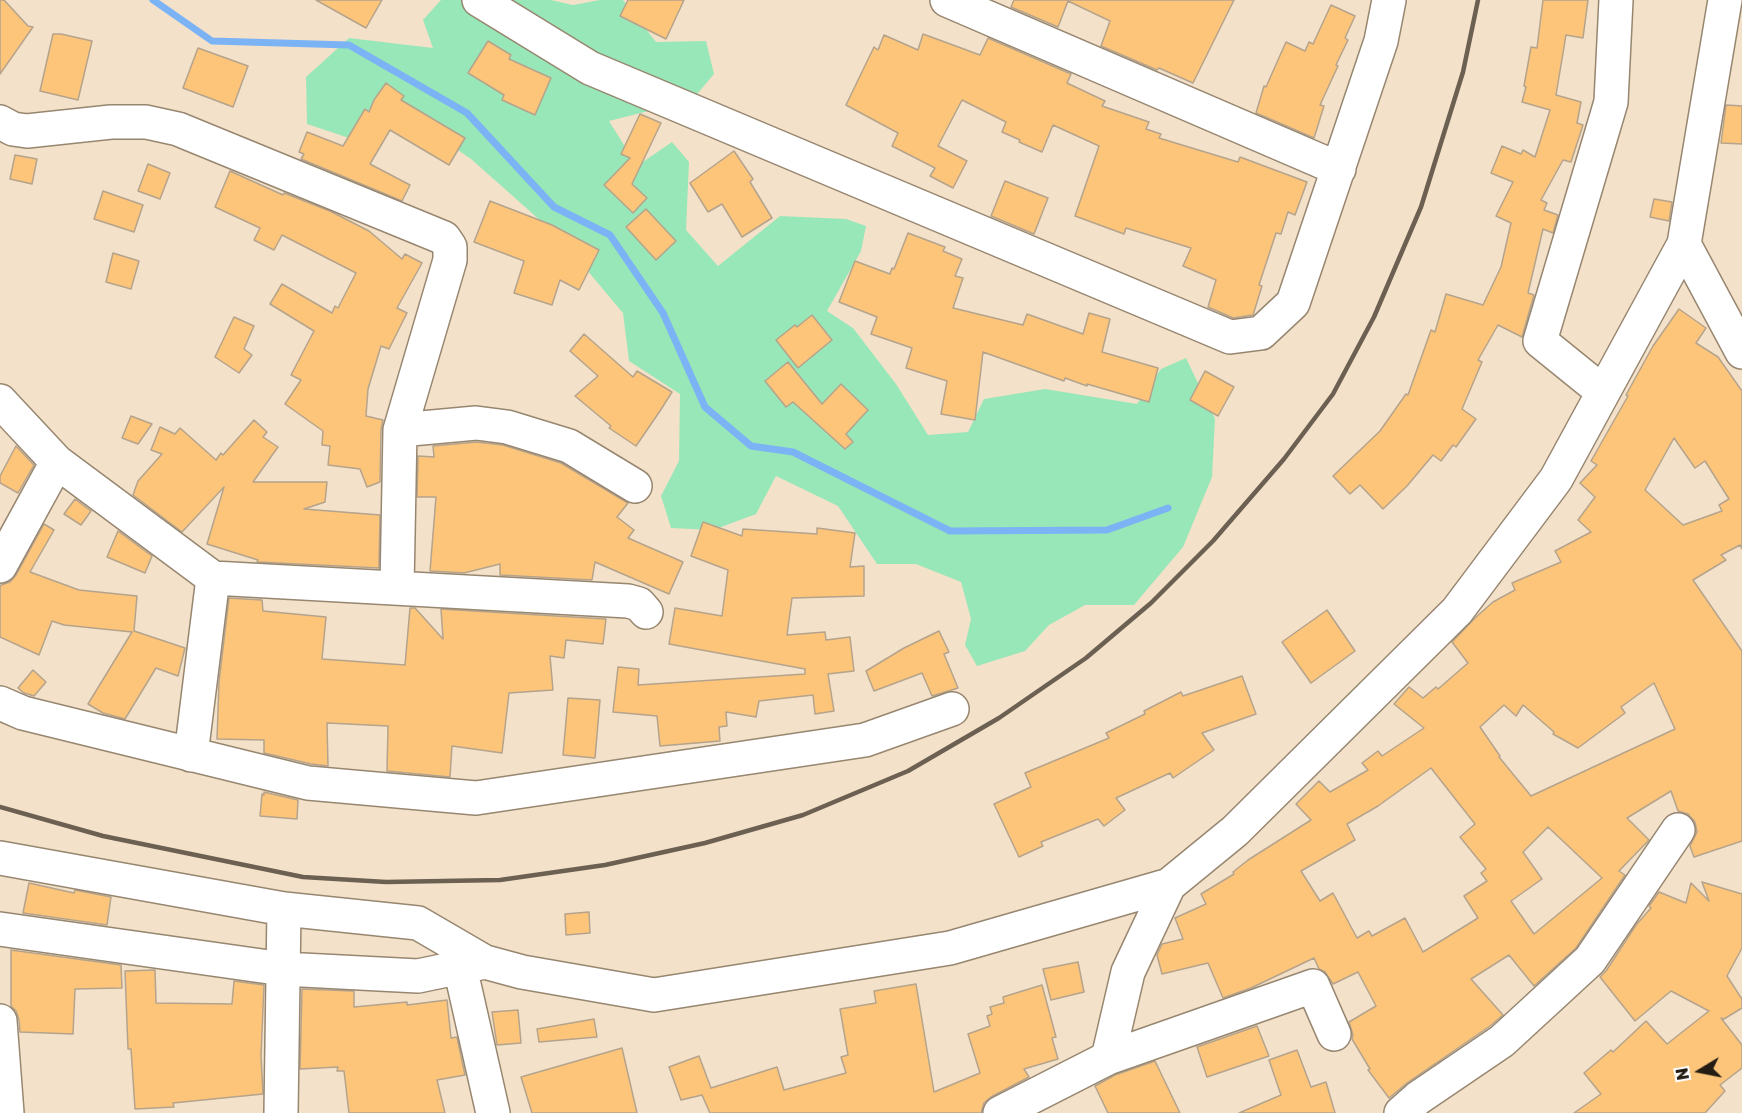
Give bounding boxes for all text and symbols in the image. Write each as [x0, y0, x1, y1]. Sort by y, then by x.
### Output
north arrow [1670, 1041, 1730, 1101]
text: N [1671, 1066, 1693, 1082]

